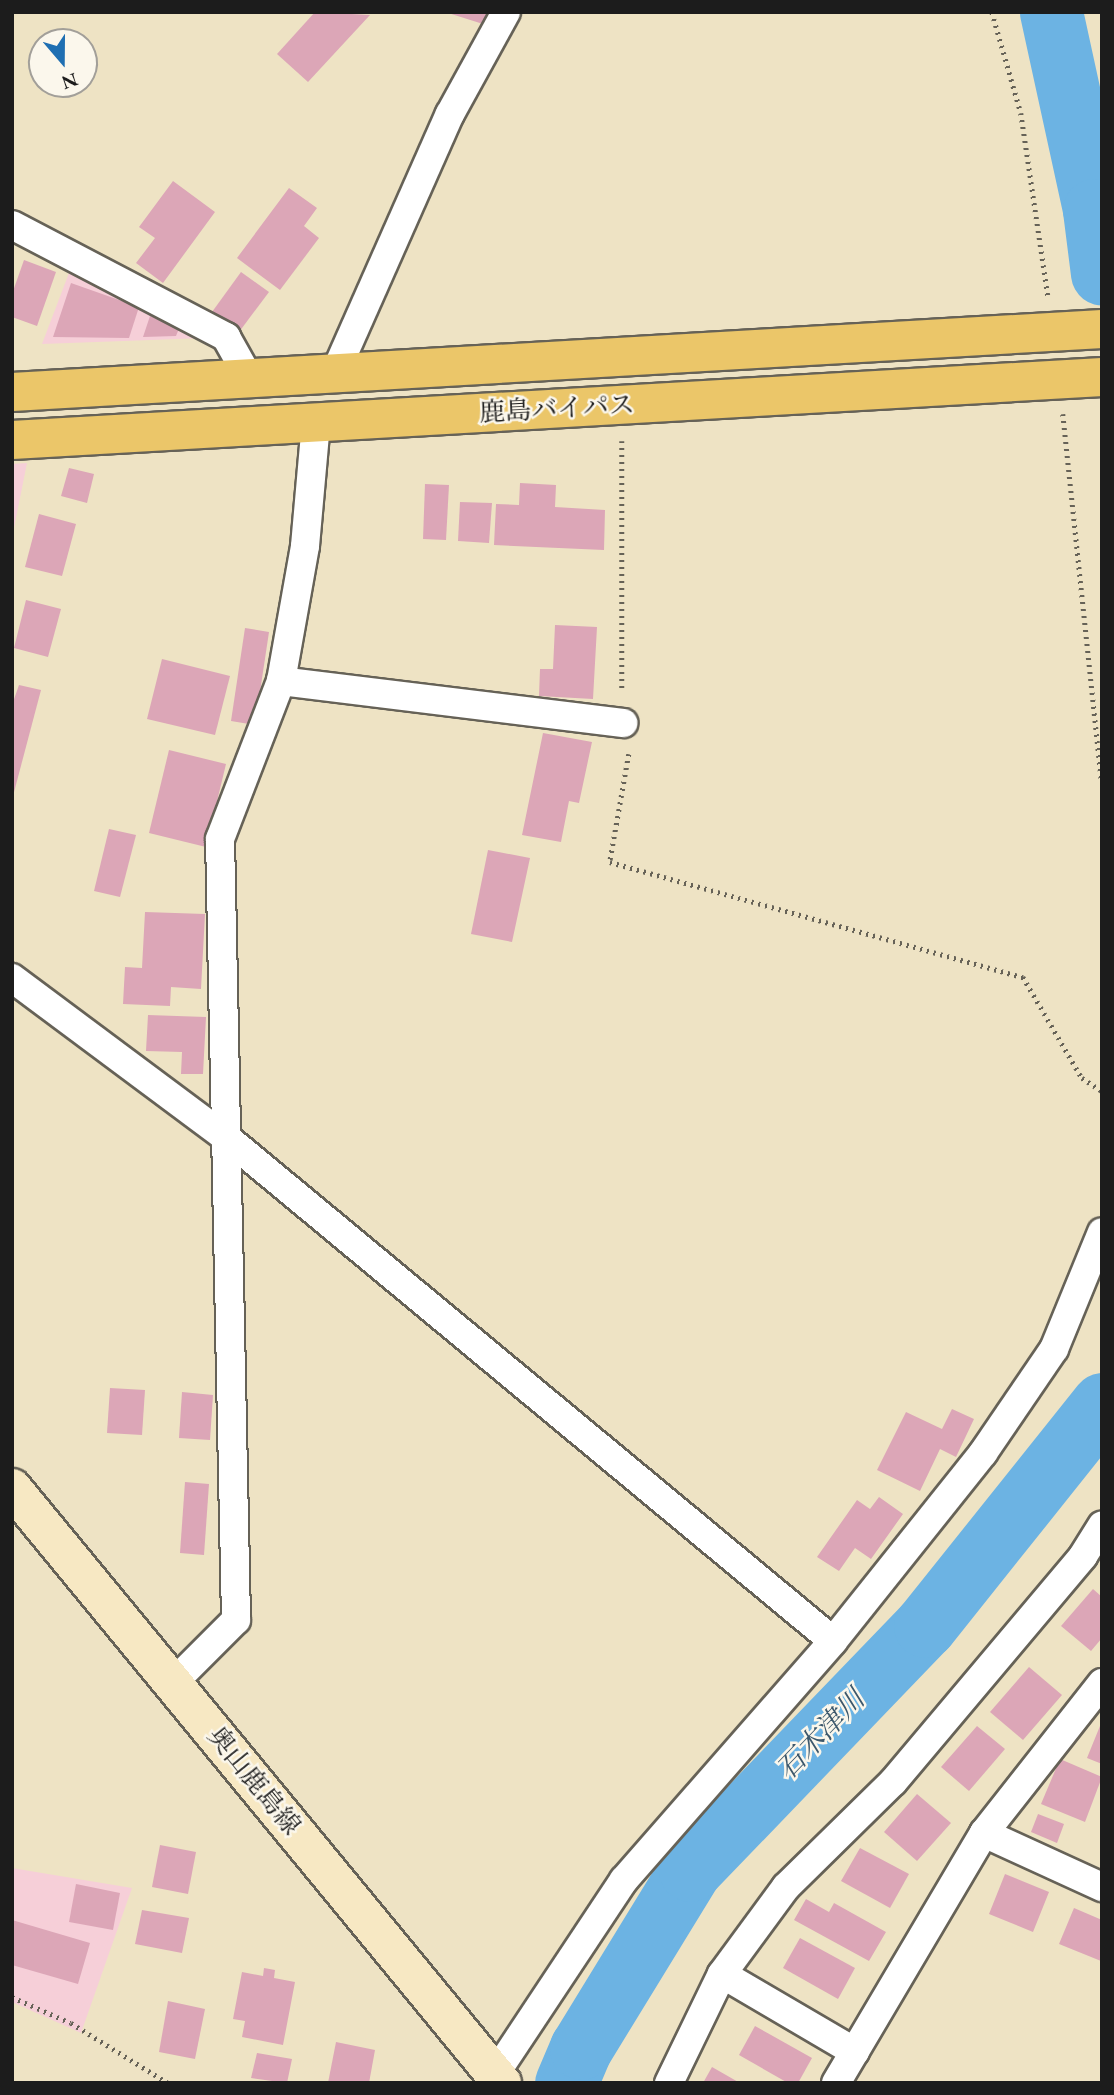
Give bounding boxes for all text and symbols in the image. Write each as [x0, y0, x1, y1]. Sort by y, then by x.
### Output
north arrow [28, 28, 98, 98]
text: N [58, 67, 81, 96]
street label: 鹿島バイパス [478, 389, 636, 429]
water label: 石木津川 [769, 1682, 871, 1786]
street label: 奥山鹿島線 [201, 1721, 307, 1841]

